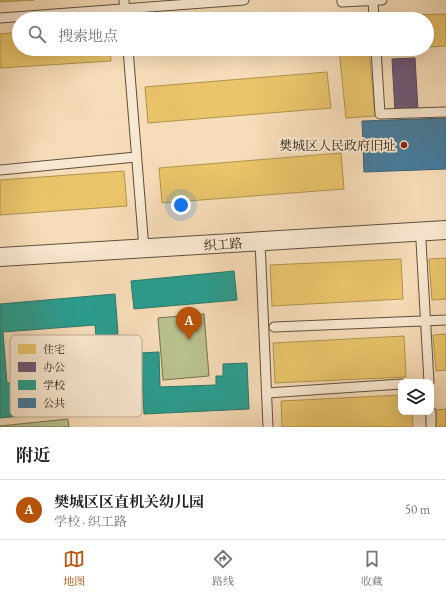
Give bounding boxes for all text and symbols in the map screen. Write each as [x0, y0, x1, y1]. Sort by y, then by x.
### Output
search box [12, 12, 434, 56]
icon: search [26, 23, 48, 45]
text: 搜索地点 [58, 26, 118, 45]
place label: 樊城区人民政府旧址 [279, 137, 396, 154]
marker: 樊城区人民政府旧址 [399, 140, 409, 150]
your location [171, 195, 191, 215]
street label: 织工路 [203, 235, 243, 254]
pin: A [176, 307, 202, 340]
legend [10, 335, 142, 417]
text: 住宅 [43, 342, 65, 356]
text: 办公 [43, 360, 65, 374]
text: 学校 [43, 378, 65, 392]
map controls [398, 379, 434, 415]
button: layers [398, 379, 434, 415]
text: 公共 [43, 396, 65, 410]
text: 附近 [16, 444, 50, 466]
text: 樊城区区直机关幼儿园 [54, 492, 204, 511]
text: A [24, 501, 34, 518]
text: 50 m [405, 501, 430, 518]
text: 学校 · 织工路 [54, 513, 127, 530]
tab: 地图 [63, 548, 85, 588]
tab: 路线 [212, 548, 234, 588]
tab: 收藏 [361, 548, 383, 588]

